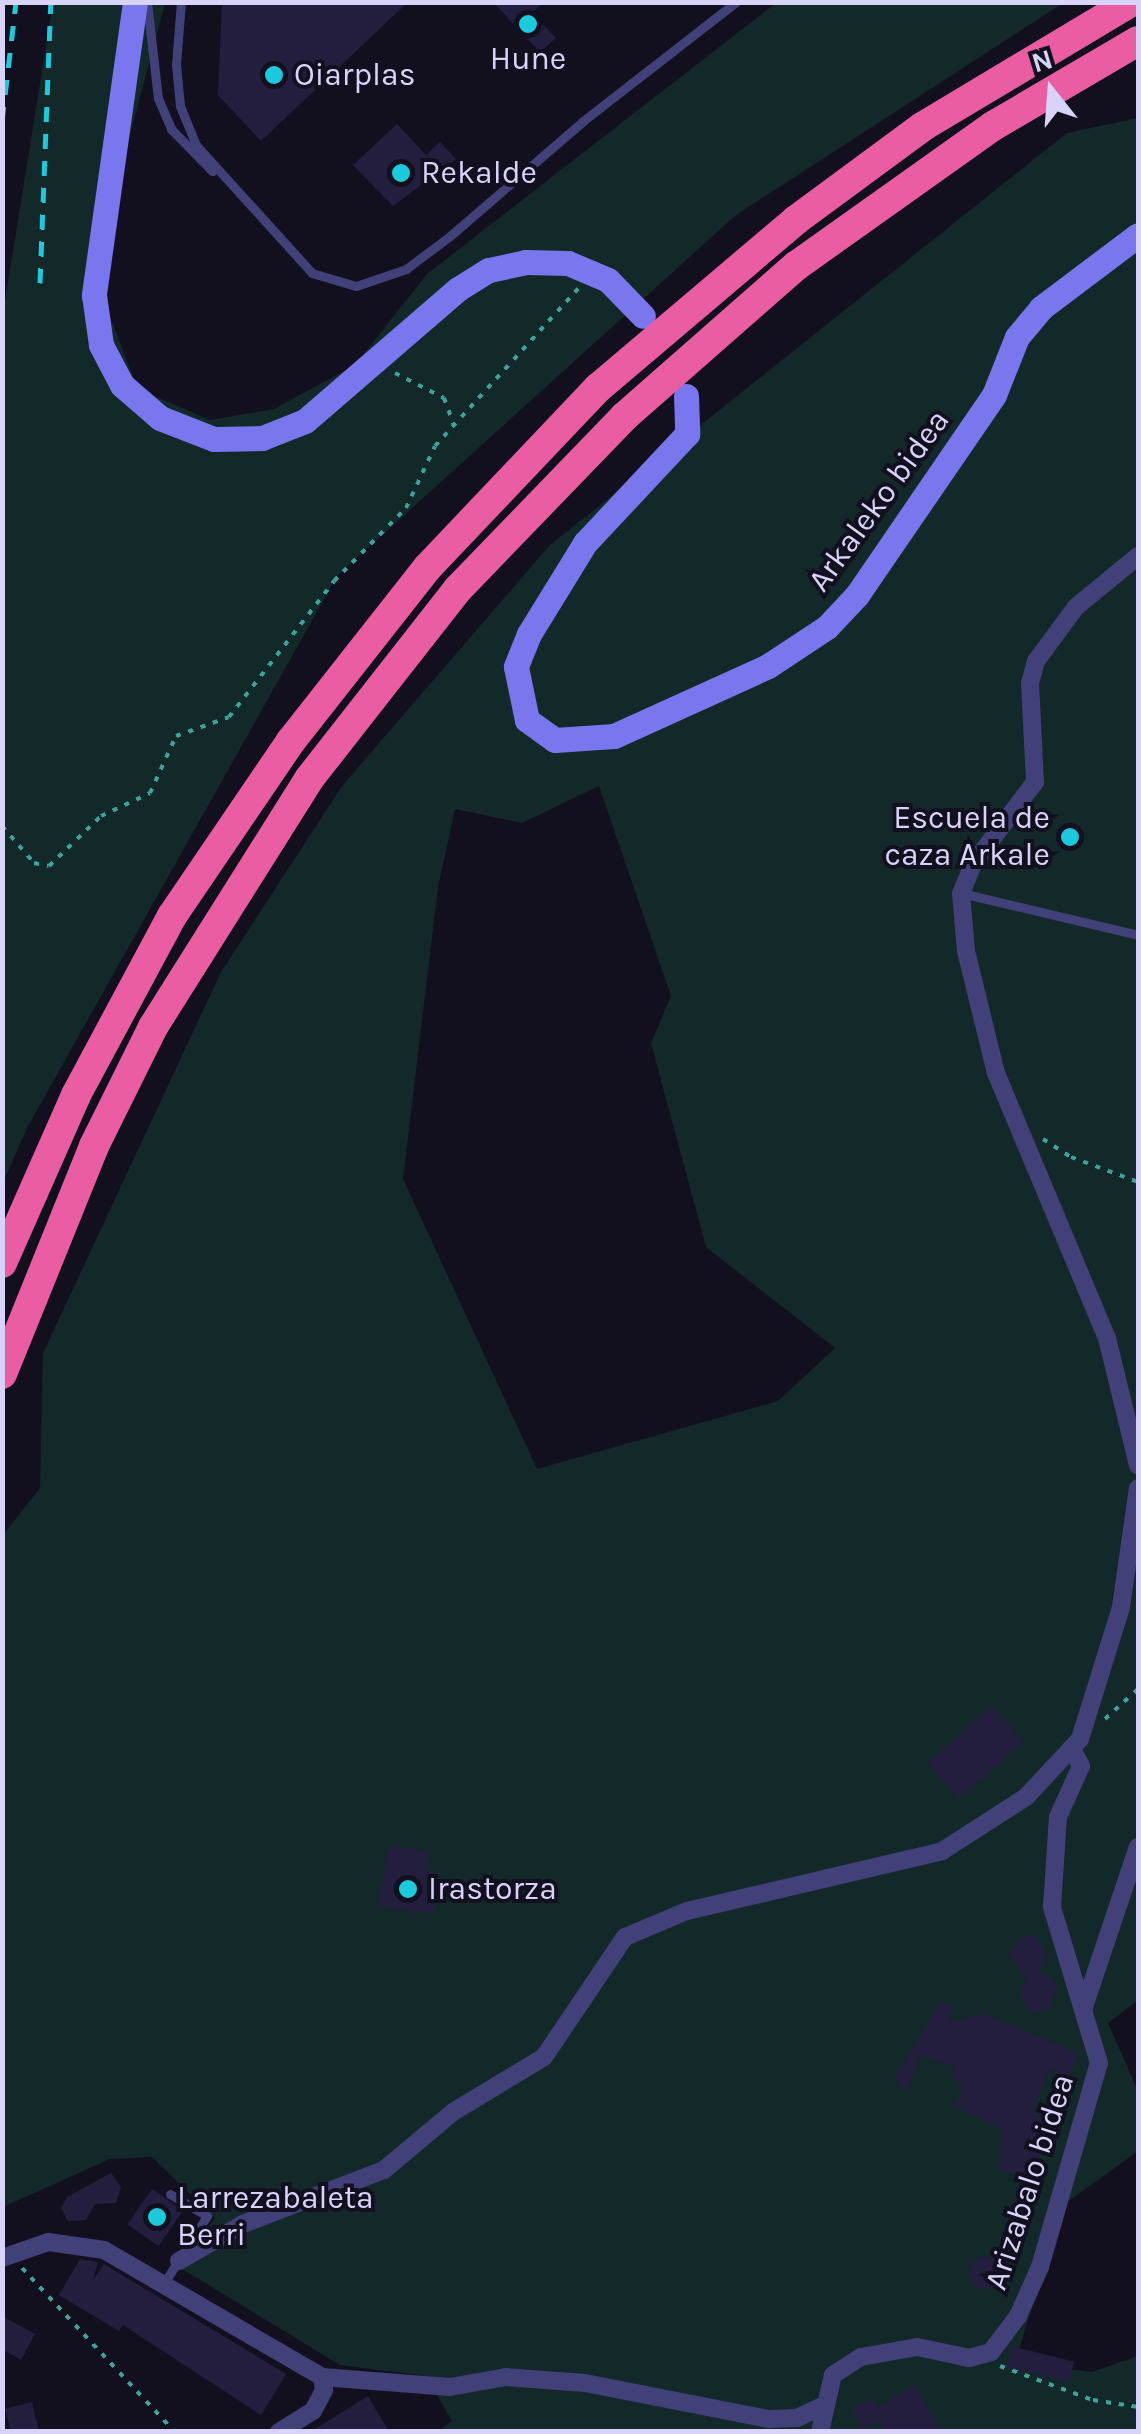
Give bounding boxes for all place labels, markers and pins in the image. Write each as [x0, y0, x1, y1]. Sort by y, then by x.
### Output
marker: Hune [517, 13, 539, 35]
place label: Hune [490, 40, 566, 78]
place label: Oiarplas [294, 56, 415, 94]
marker: Oiarplas [263, 64, 285, 86]
place label: Rekalde [421, 154, 537, 192]
marker: Rekalde [390, 162, 412, 184]
place label: Escuela de caza Arkale [884, 800, 1050, 875]
marker: Escuela de caza Arkale [1059, 826, 1081, 848]
place label: Irastorza [428, 1870, 557, 1908]
marker: Irastorza [397, 1878, 419, 1900]
place label: Larrezabaleta Berri [177, 2180, 374, 2255]
marker: Larrezabaleta Berri [146, 2206, 168, 2228]

